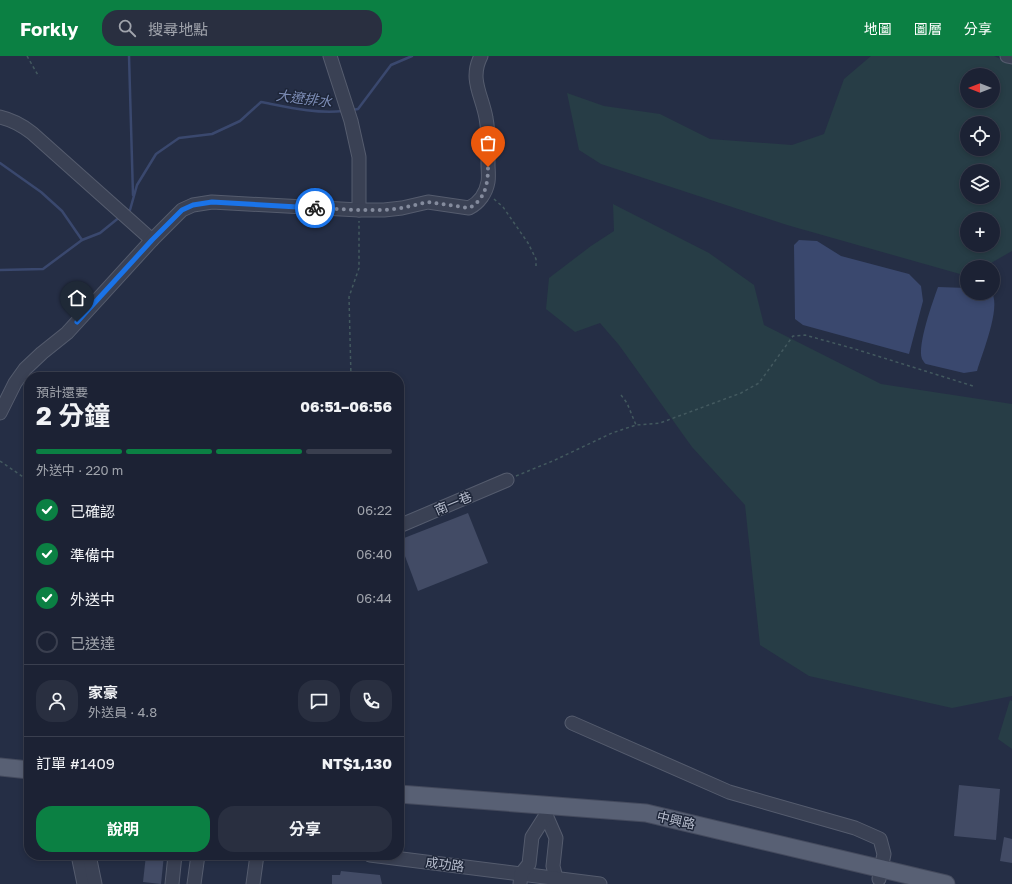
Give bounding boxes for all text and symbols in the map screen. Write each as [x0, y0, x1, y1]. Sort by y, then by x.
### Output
search box [102, 10, 382, 46]
text: Forkly [20, 17, 78, 40]
icon: search [116, 17, 138, 39]
text: 搜尋地點 [148, 20, 208, 38]
text: 地圖 [864, 20, 892, 37]
text: 圖層 [914, 20, 942, 37]
text: 分享 [964, 20, 992, 37]
north arrow [960, 68, 1000, 108]
map controls [960, 68, 1000, 300]
water label: 大遼排水 [275, 86, 334, 110]
button: locate [960, 116, 1000, 156]
pin [471, 126, 505, 167]
icon: bag [477, 132, 499, 154]
button: layers [960, 164, 1000, 204]
courier [295, 188, 335, 228]
icon: bike [304, 197, 326, 219]
button: + [960, 212, 1000, 252]
button: − [960, 260, 1000, 300]
pin [60, 281, 94, 322]
icon: home [66, 287, 88, 309]
text: 預計還要 [36, 384, 88, 400]
text: 06:51–06:56 [300, 397, 392, 415]
text: 2 分鐘 [36, 400, 110, 431]
text: 外送中 · 220 m [36, 462, 123, 478]
street label: 南一巷 [432, 488, 474, 518]
icon: check [36, 499, 58, 521]
text: 已確認 [70, 502, 115, 520]
text: 06:22 [357, 502, 392, 518]
icon: check [36, 543, 58, 565]
text: 準備中 [70, 546, 115, 564]
text: 06:40 [356, 546, 392, 562]
icon: check [36, 587, 58, 609]
text: 外送中 [70, 590, 115, 608]
text: 06:44 [356, 590, 392, 606]
text: 已送達 [70, 634, 115, 652]
button: person [36, 680, 78, 722]
button: chat [298, 680, 340, 722]
button: phone [350, 680, 392, 722]
text: 家豪 [88, 683, 118, 701]
text: 外送員 · 4.8 [88, 704, 157, 720]
text: 訂單 #1409 [36, 754, 115, 772]
text: NT$1,130 [322, 754, 392, 772]
button: 說明 [36, 806, 210, 852]
button: 分享 [218, 806, 392, 852]
street label: 中興路 [655, 808, 697, 832]
street label: 成功路 [425, 854, 465, 874]

